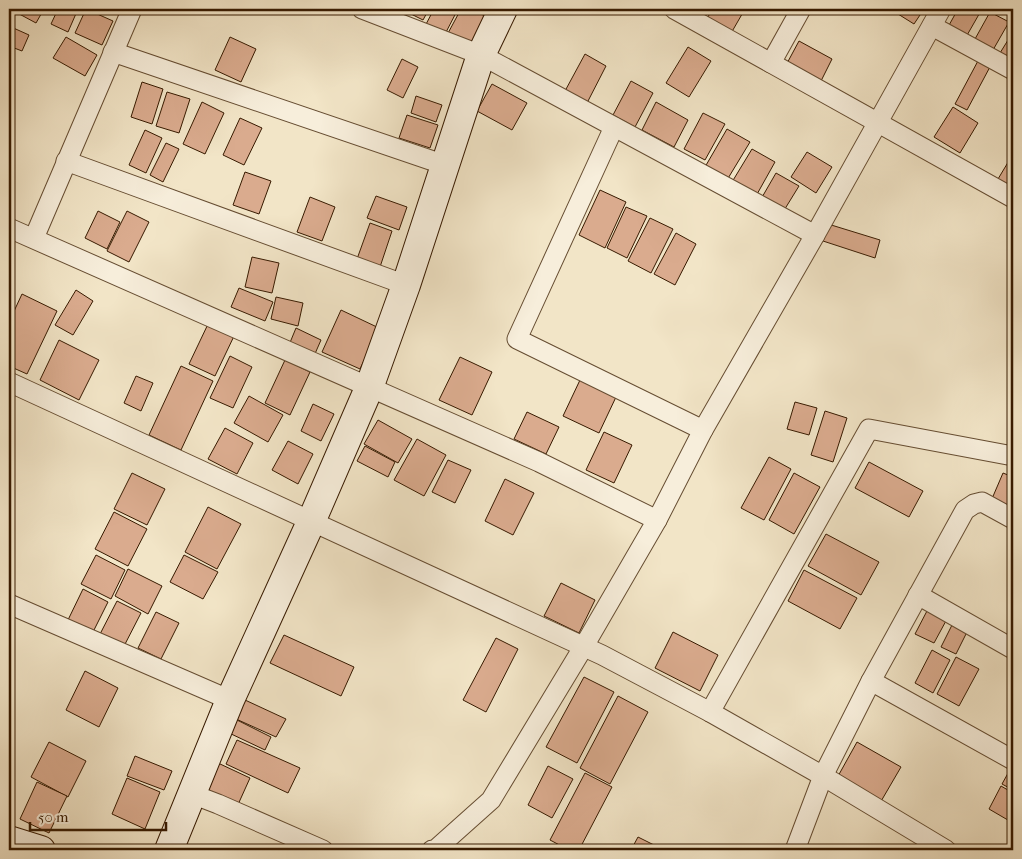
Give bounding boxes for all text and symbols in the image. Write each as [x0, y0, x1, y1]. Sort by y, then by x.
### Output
scale bar [30, 799, 166, 831]
text: 50 m [38, 808, 69, 826]

